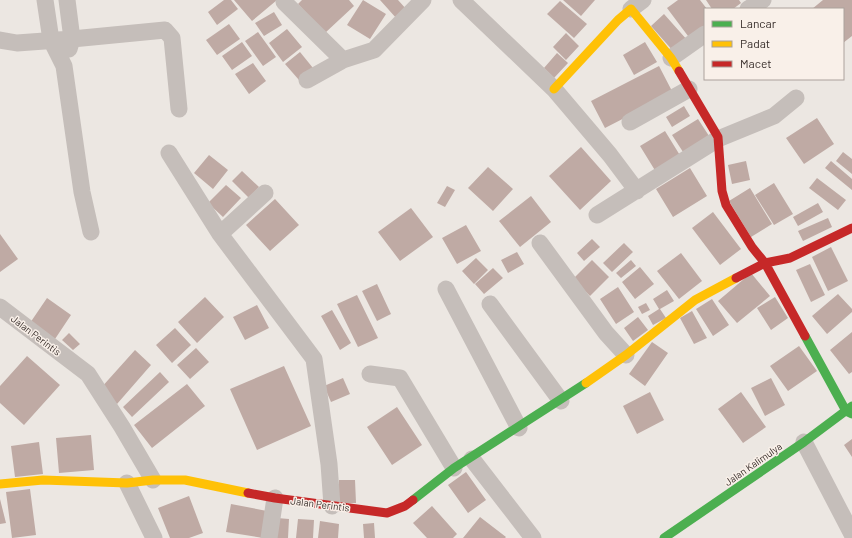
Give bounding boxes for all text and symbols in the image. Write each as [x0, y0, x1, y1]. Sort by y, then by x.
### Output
legend [704, 8, 844, 80]
text: Lancar [740, 16, 777, 30]
text: Padat [740, 36, 770, 50]
text: Macet [740, 56, 772, 70]
street label: Jalan Perintis [9, 312, 63, 358]
street label: Jalan Kalimulya [722, 440, 784, 488]
street label: Jalan Perintis [290, 494, 350, 514]

